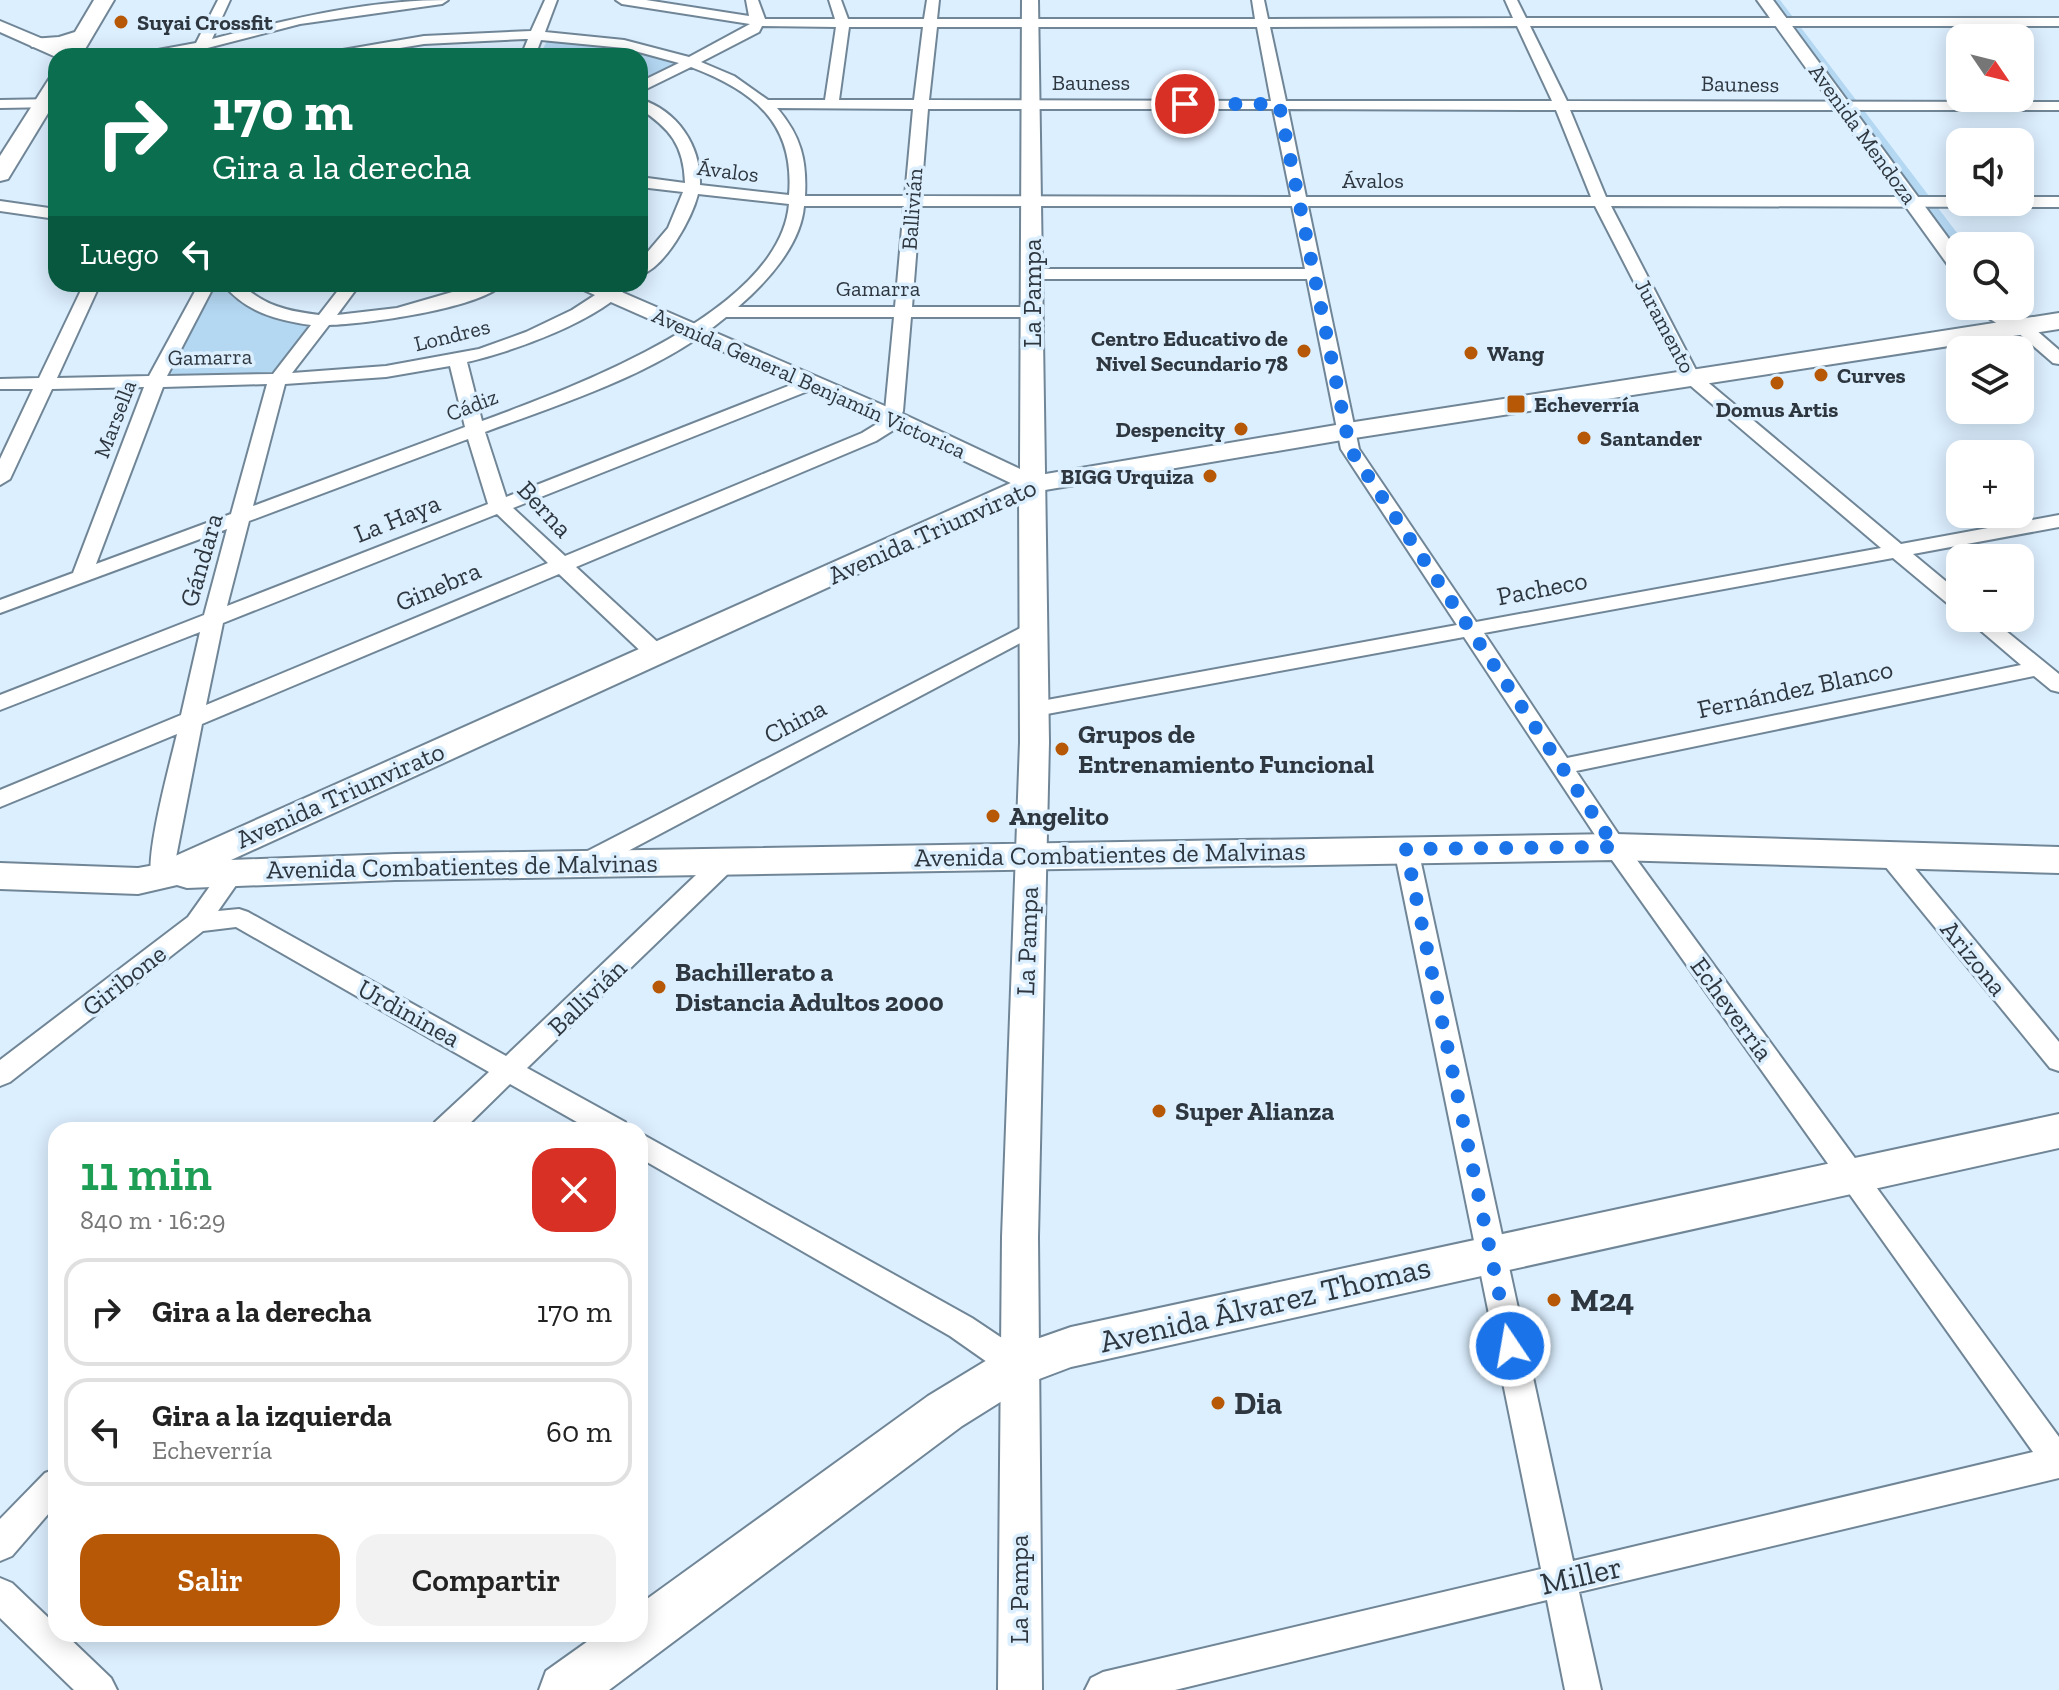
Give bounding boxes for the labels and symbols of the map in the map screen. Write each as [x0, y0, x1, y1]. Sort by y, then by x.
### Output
place label: Suyai Crossfit [137, 9, 273, 36]
marker: Suyai Crossfit [112, 13, 130, 31]
north arrow [1946, 24, 2034, 112]
street label: Avenida Mendoza [1803, 59, 1923, 210]
street label: Bauness [1052, 69, 1130, 96]
pin [1151, 70, 1219, 138]
street label: Bauness [1701, 70, 1779, 98]
street label: Ávalos [696, 154, 760, 188]
street label: Ballivián [896, 167, 928, 251]
street label: Ávalos [1342, 167, 1404, 194]
street label: La Pampa [1016, 238, 1048, 348]
street label: Juramento [1629, 274, 1701, 378]
street label: Gamarra [836, 275, 921, 302]
street label: Avenida General Benjamín Victorica [648, 301, 970, 465]
street label: Londres [411, 313, 493, 357]
place label: Centro Educativo de Nivel Secundario 78 [1091, 325, 1288, 377]
place label: Wang [1487, 340, 1545, 367]
marker: Centro Educativo de Nivel Secundario 78 [1295, 342, 1313, 360]
street label: Gamarra [167, 343, 253, 371]
marker: Wang [1462, 344, 1480, 362]
place label: Curves [1837, 362, 1906, 389]
marker: Curves [1812, 366, 1830, 384]
marker: Domus Artis [1768, 374, 1786, 392]
street label: Marsella [88, 376, 142, 462]
street label: Cádiz [442, 383, 502, 427]
place label: Echeverría [1534, 391, 1640, 418]
marker: Echeverría [1505, 393, 1527, 415]
place label: Domus Artis [1716, 396, 1838, 423]
place label: Despencity [1115, 416, 1225, 443]
marker: Despencity [1232, 420, 1250, 438]
place label: Santander [1600, 425, 1703, 452]
marker: Santander [1575, 429, 1593, 447]
place label: BIGG Urquiza [1061, 463, 1194, 490]
marker: BIGG Urquiza [1201, 467, 1219, 485]
street label: Avenida Triunvirato [823, 471, 1041, 591]
street label: Berna [511, 474, 580, 544]
street label: La Haya [349, 486, 445, 550]
street label: Gándara [172, 509, 230, 610]
street label: Ginebra [390, 554, 486, 618]
street label: Pacheco [1494, 564, 1590, 612]
street label: Fernández Blanco [1694, 653, 1896, 725]
street label: China [758, 691, 832, 751]
place label: Grupos de Entrenamiento Funcional [1078, 718, 1374, 780]
street label: Avenida Triunvirato [231, 735, 449, 855]
marker: Grupos de Entrenamiento Funcional [1053, 740, 1071, 758]
place label: Angelito [1009, 800, 1109, 832]
marker: Angelito [984, 807, 1002, 825]
street label: Avenida Combatientes de Malvinas [914, 835, 1306, 873]
street label: Avenida Combatientes de Malvinas [266, 847, 658, 885]
street label: La Pampa [1009, 885, 1045, 996]
street label: Arizona [1934, 914, 2014, 1003]
street label: Giribone [76, 937, 172, 1023]
street label: Echeverría [1684, 951, 1781, 1067]
street label: Ballivián [541, 952, 633, 1042]
place label: Bachillerato a Distancia Adultos 2000 [675, 956, 944, 1018]
street label: Urdininea [352, 972, 466, 1054]
marker: Bachillerato a Distancia Adultos 2000 [650, 978, 668, 996]
place label: Super Alianza [1175, 1095, 1334, 1127]
marker: Super Alianza [1150, 1102, 1168, 1120]
street label: Avenida Álvarez Thomas [1096, 1247, 1434, 1361]
place label: M24 [1570, 1281, 1634, 1319]
marker: M24 [1545, 1291, 1563, 1309]
position arrow [1468, 1304, 1552, 1388]
place label: Dia [1234, 1384, 1282, 1422]
marker: Dia [1209, 1394, 1227, 1412]
street label: La Pampa [1003, 1534, 1035, 1644]
street label: Miller [1536, 1547, 1626, 1603]

